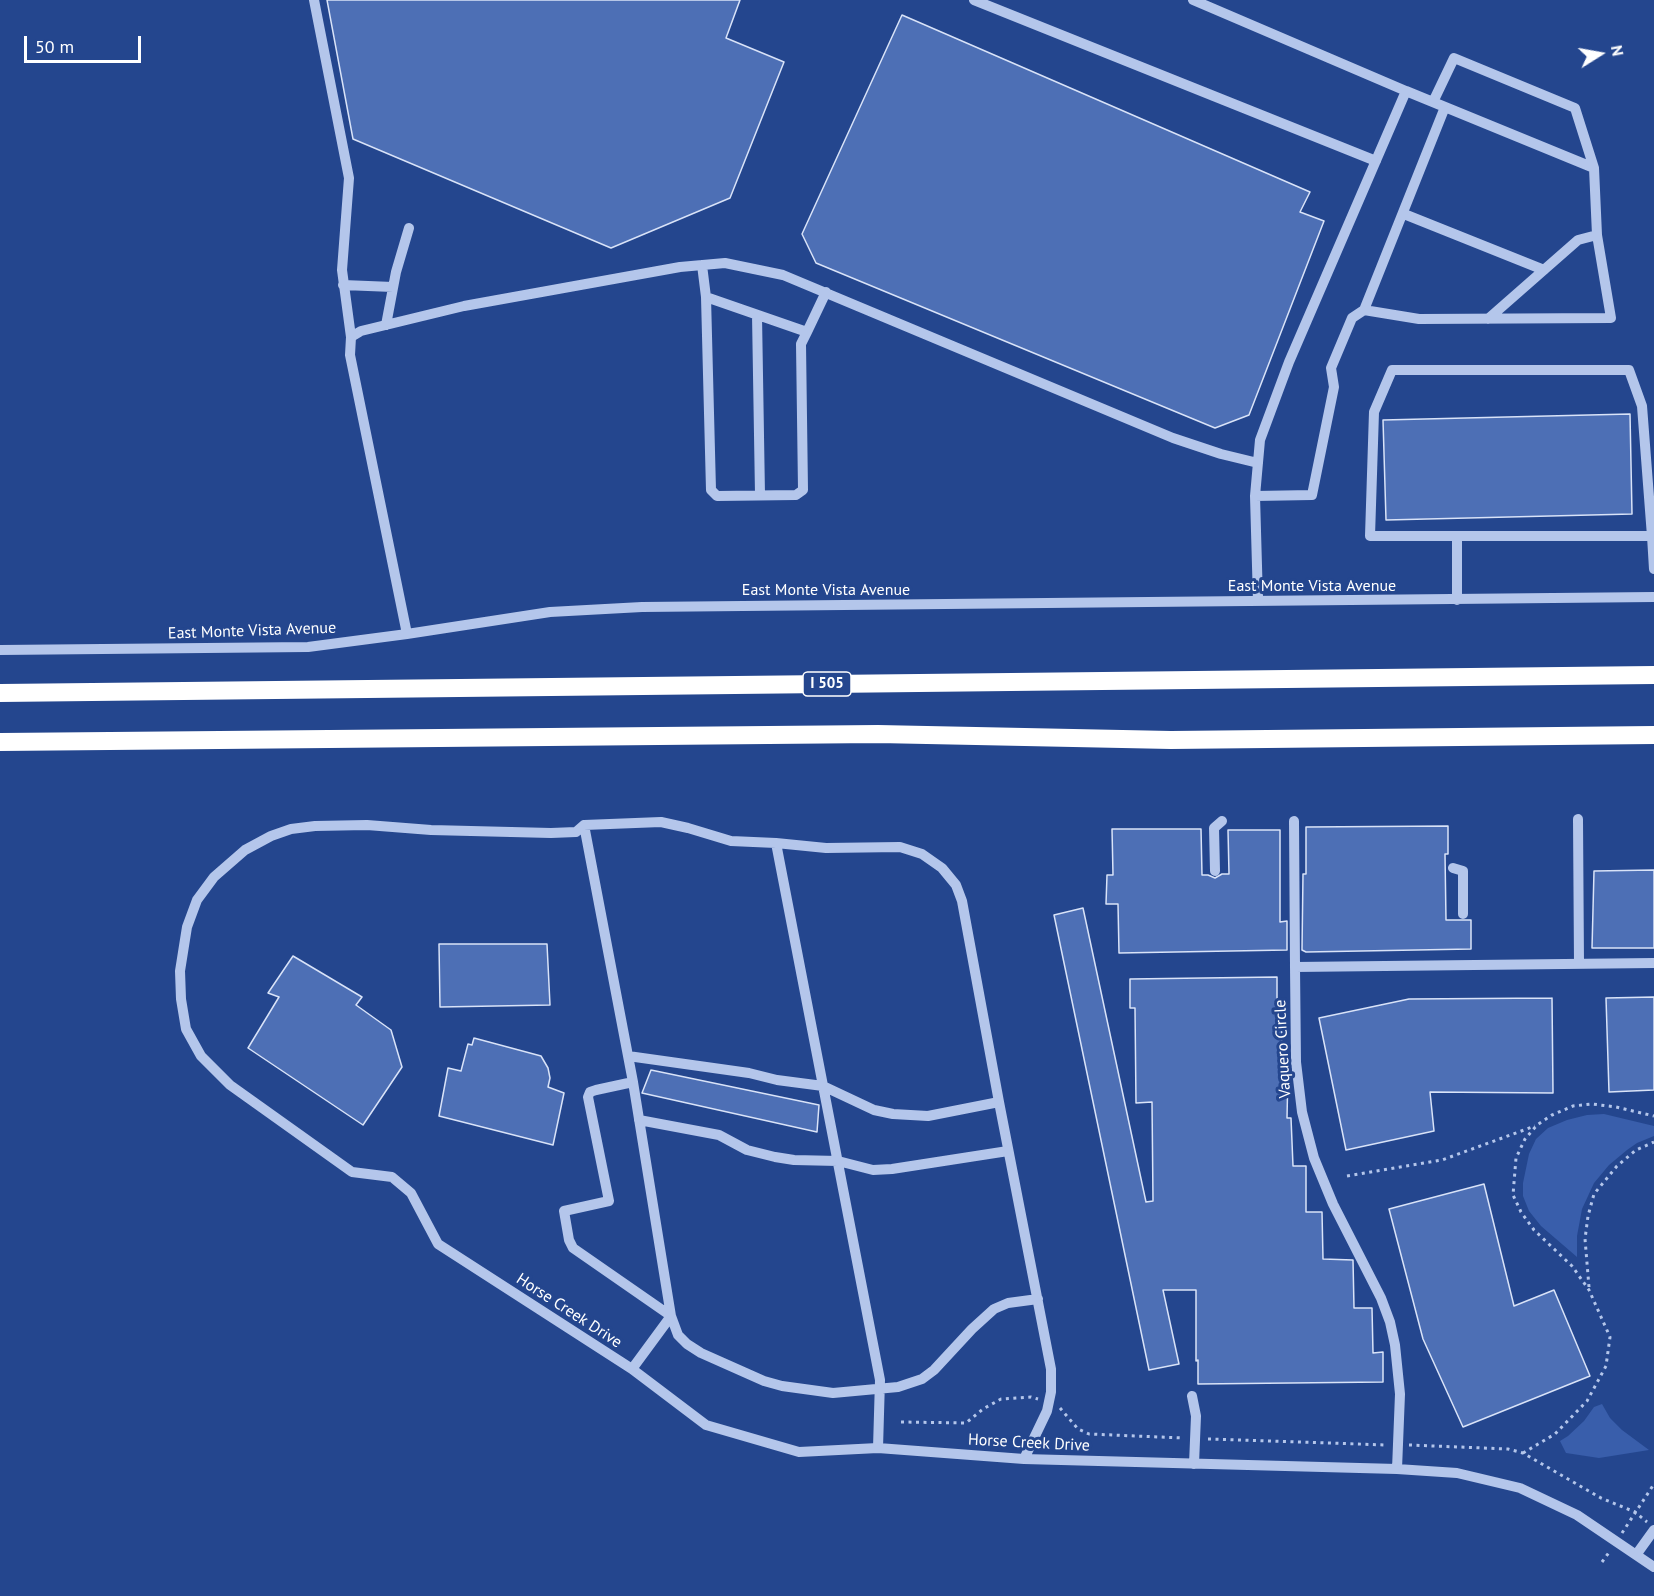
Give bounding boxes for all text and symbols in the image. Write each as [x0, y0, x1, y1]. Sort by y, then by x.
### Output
scale bar [27, 24, 144, 62]
north arrow [1570, 24, 1630, 84]
text: 50 m [35, 35, 74, 58]
text: N [1607, 43, 1628, 58]
street label: East Monte Vista Avenue [1228, 576, 1396, 596]
street label: East Monte Vista Avenue [742, 580, 910, 600]
street label: East Monte Vista Avenue [168, 618, 336, 644]
road number: I 505 [803, 672, 851, 696]
street label: Vaquero Circle [1271, 999, 1295, 1099]
street label: Horse Creek Drive [513, 1270, 625, 1352]
street label: Horse Creek Drive [968, 1430, 1090, 1456]

